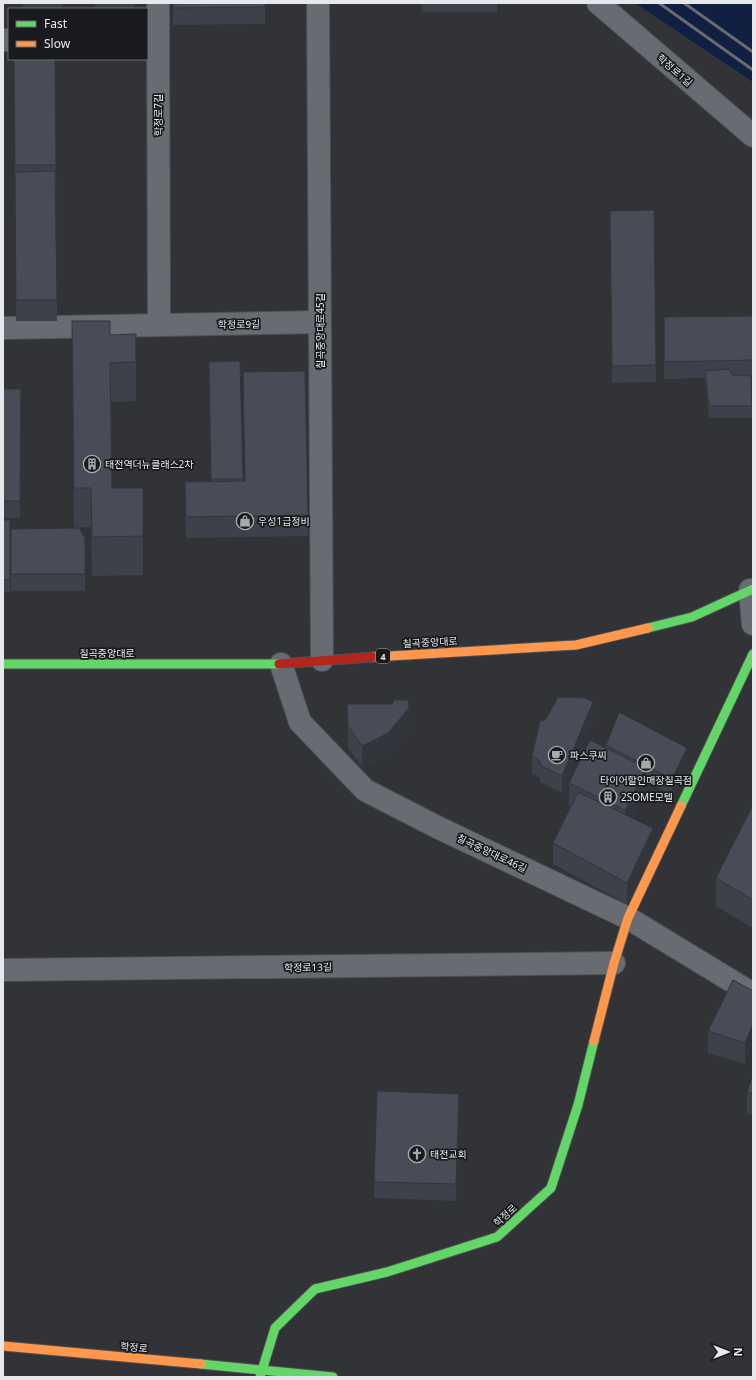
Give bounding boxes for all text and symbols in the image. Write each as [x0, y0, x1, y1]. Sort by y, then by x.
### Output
legend [8, 8, 148, 60]
text: Fast [44, 15, 68, 32]
text: Slow [44, 35, 71, 52]
street label: 학정로1길 [654, 51, 696, 89]
street label: 학정로7길 [151, 94, 165, 136]
street label: 칠곡중앙대로45길 [313, 293, 327, 369]
street label: 학정로9길 [218, 317, 260, 331]
building icon: 태전역더뉴클래스2차 [82, 454, 102, 474]
place label: 태전역더뉴클래스2차 [105, 457, 194, 471]
shop icon: 우성1급정비 [235, 511, 255, 531]
place label: 우성1급정비 [258, 514, 310, 528]
street label: 칠곡중앙대로 [402, 634, 458, 650]
street label: 칠곡중앙대로 [79, 646, 135, 660]
road number: 4 [376, 649, 390, 663]
cafe icon: 파스쿠찌 [547, 745, 567, 765]
place label: 파스쿠찌 [570, 748, 607, 762]
shop icon: 타이어할인매장칠곡점 [636, 753, 656, 773]
place label: 타이어할인매장칠곡점 [600, 773, 692, 787]
building icon: 2SOME모텔 [598, 787, 618, 807]
place label: 2SOME모텔 [621, 790, 673, 804]
street label: 칠곡중앙대로46길 [455, 831, 529, 875]
street label: 학정로13길 [284, 960, 332, 974]
church icon: 태전교회 [407, 1144, 427, 1164]
place label: 태전교회 [430, 1147, 467, 1161]
street label: 학정로 [490, 1201, 520, 1229]
north arrow [708, 1332, 748, 1372]
street label: 학정로 [120, 1339, 148, 1355]
text: N [731, 1348, 746, 1356]

